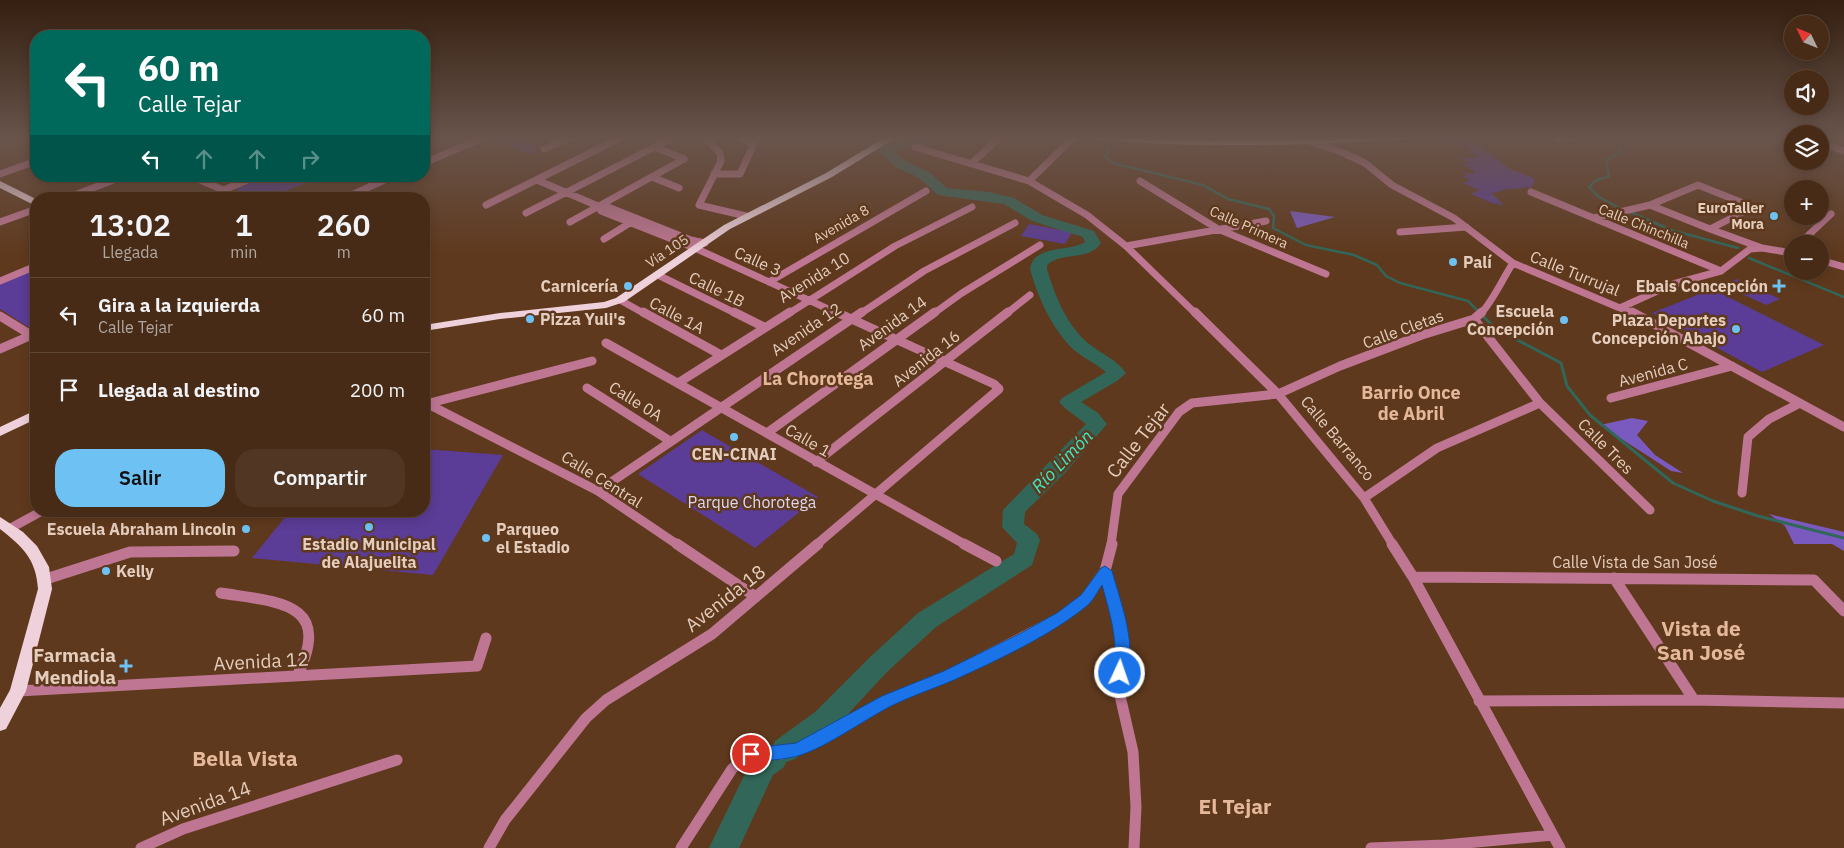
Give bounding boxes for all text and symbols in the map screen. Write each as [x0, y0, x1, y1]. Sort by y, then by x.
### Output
north arrow [1784, 15, 1829, 60]
map controls [1784, 15, 1829, 280]
text: 60 m [138, 45, 220, 91]
icon: left [55, 50, 120, 115]
button: sound [1784, 70, 1829, 115]
text: Calle Tejar [138, 89, 241, 118]
button: layers [1784, 125, 1829, 170]
icon: left [137, 145, 165, 173]
icon: ahead [190, 145, 218, 173]
icon: ahead [243, 145, 271, 173]
icon: right [296, 145, 324, 173]
button: + [1784, 180, 1829, 225]
place label: EuroTaller Mora [1698, 199, 1764, 233]
street label: Calle Chinchilla [1596, 200, 1693, 253]
street label: Avenida 8 [810, 201, 872, 247]
street label: Calle Primera [1207, 202, 1292, 253]
text: 13:02 [89, 205, 171, 244]
text: 1 [235, 205, 253, 244]
text: 260 [317, 205, 371, 244]
marker: EuroTaller Mora [1768, 210, 1780, 222]
street label: Vía 105 [642, 230, 692, 272]
button: − [1784, 235, 1829, 280]
text: Llegada [102, 242, 158, 262]
text: min [230, 242, 257, 262]
text: m [337, 242, 351, 262]
street label: Calle 3 [731, 242, 785, 280]
street label: Calle Turrujal [1527, 246, 1623, 300]
street label: Avenida 10 [775, 247, 853, 307]
place label: Palí [1463, 252, 1492, 272]
marker: Palí [1447, 256, 1459, 268]
street label: Calle 1B [686, 267, 748, 311]
place label: Carnicería [541, 276, 618, 296]
place label: Ebais Concepción [1636, 276, 1768, 296]
marker: Ebais Concepción [1772, 279, 1786, 293]
marker: Carnicería [622, 280, 634, 292]
street label: Avenida 14 [854, 291, 930, 355]
street label: Calle 1A [646, 292, 708, 338]
text: Gira a la izquierda [98, 293, 260, 317]
street label: Avenida 12 [767, 298, 845, 360]
icon: left [55, 301, 83, 329]
place label: Escuela Concepción [1467, 301, 1554, 339]
text: 60 m [361, 303, 405, 327]
street label: Calle Cletas [1360, 305, 1446, 353]
place label: Pizza Yuli's [540, 309, 626, 329]
place label: Plaza Deportes Concepción Abajo [1592, 310, 1726, 348]
marker: Pizza Yuli's [524, 313, 536, 325]
marker: Escuela Concepción [1558, 314, 1570, 326]
text: Calle Tejar [98, 317, 173, 337]
marker: Plaza Deportes Concepción Abajo [1730, 323, 1742, 335]
street label: Avenida 16 [888, 325, 964, 391]
street label: Avenida C [1616, 353, 1690, 391]
district label: La Chorotega [762, 367, 874, 390]
icon: arrive [55, 376, 83, 404]
street label: Calle 0A [605, 377, 667, 425]
text: Llegada al destino [98, 378, 260, 402]
text: 200 m [350, 378, 405, 402]
district label: Barrio Once de Abril [1361, 381, 1461, 425]
street label: Calle Barranco [1297, 391, 1379, 485]
street label: Calle Tejar [1101, 398, 1175, 482]
street label: Calle Tres [1574, 414, 1638, 478]
street label: Calle 1 [782, 419, 834, 461]
water label: Río Limón [1026, 425, 1098, 497]
marker: CEN-CINAI [728, 431, 740, 443]
place label: CEN-CINAI [691, 444, 777, 464]
street label: Calle Central [558, 446, 646, 512]
button: Salir [55, 449, 225, 507]
button: Compartir [235, 449, 405, 507]
park label: Parque Chorotega [688, 492, 817, 512]
place label: Escuela Abraham Lincoln [47, 519, 236, 539]
place label: Parqueo el Estadio [496, 519, 570, 557]
marker: Estadio Municipal de Alajuelita [363, 521, 375, 533]
marker: Escuela Abraham Lincoln [240, 523, 252, 535]
marker: Parqueo el Estadio [480, 532, 492, 544]
place label: Estadio Municipal de Alajuelita [302, 534, 436, 572]
street label: Calle Vista de San José [1552, 552, 1718, 572]
street label: Avenida 18 [680, 559, 770, 637]
place label: Kelly [116, 561, 154, 581]
marker: Kelly [100, 565, 112, 577]
district label: Vista de San José [1657, 614, 1745, 666]
place label: Farmacia Mendiola [33, 643, 116, 689]
position arrow [1093, 646, 1145, 698]
street label: Avenida 12 [213, 647, 309, 675]
marker: Farmacia Mendiola [120, 660, 132, 672]
pin [730, 733, 772, 775]
icon: arrive [737, 740, 765, 768]
district label: Bella Vista [192, 744, 298, 772]
street label: Avenida 14 [156, 775, 254, 831]
district label: El Tejar [1198, 792, 1272, 820]

